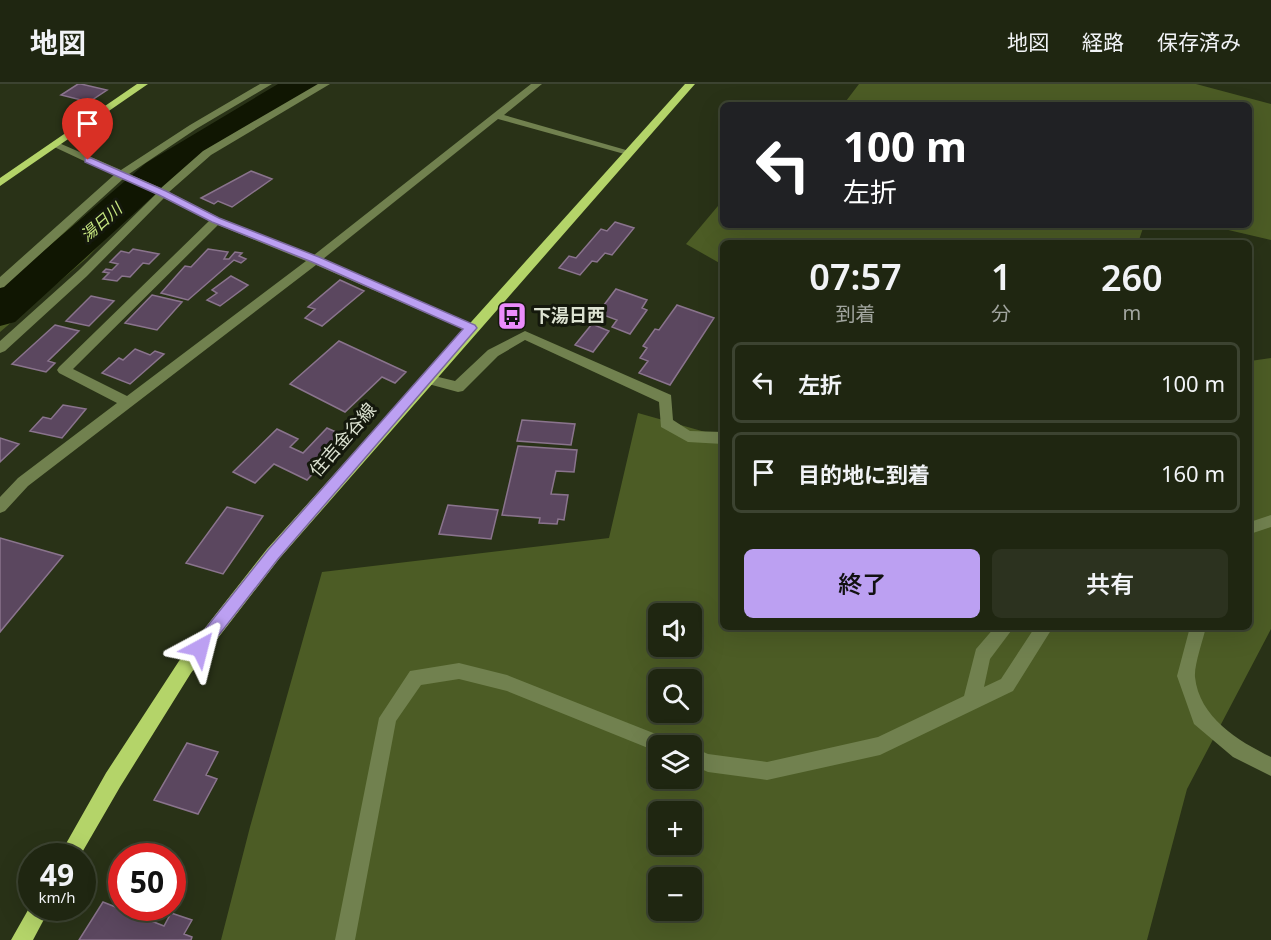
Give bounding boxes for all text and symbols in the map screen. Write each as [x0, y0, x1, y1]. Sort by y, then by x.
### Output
text: 地図 [30, 23, 86, 61]
text: 地図 [1007, 28, 1049, 56]
text: 経路 [1082, 28, 1124, 56]
text: 保存済み [1157, 28, 1241, 56]
pin [62, 98, 113, 160]
icon: arrive [71, 107, 104, 140]
text: 100 m [843, 117, 967, 174]
icon: left [744, 126, 822, 204]
text: 左折 [843, 173, 897, 210]
water label: 湯日川 [76, 197, 128, 246]
text: 07:57 [809, 252, 902, 301]
text: 1 [991, 252, 1012, 301]
text: 260 [1101, 253, 1163, 302]
text: m [1122, 299, 1141, 326]
bus stop icon: 下湯日西 [496, 300, 528, 332]
text: 到着 [835, 300, 875, 327]
text: 分 [991, 300, 1011, 327]
place label: 下湯日西 [533, 303, 605, 327]
icon: left [747, 366, 780, 399]
text: 100 m [1161, 368, 1225, 398]
text: 左折 [798, 369, 842, 399]
street label: 住吉金谷線 [304, 398, 381, 481]
icon: arrive [747, 456, 780, 489]
text: 160 m [1161, 458, 1225, 488]
text: 目的地に到着 [798, 459, 930, 489]
button: 終了 [744, 549, 980, 618]
button: 共有 [992, 549, 1228, 618]
map controls [648, 603, 702, 921]
button: sound [648, 603, 702, 657]
position arrow [168, 616, 232, 680]
button: search [648, 669, 702, 723]
button: layers [648, 735, 702, 789]
button: + [648, 801, 702, 855]
speed limit sign: 50 [108, 843, 186, 921]
text: 49 [40, 854, 74, 895]
button: − [648, 867, 702, 921]
text: km/h [39, 887, 75, 907]

